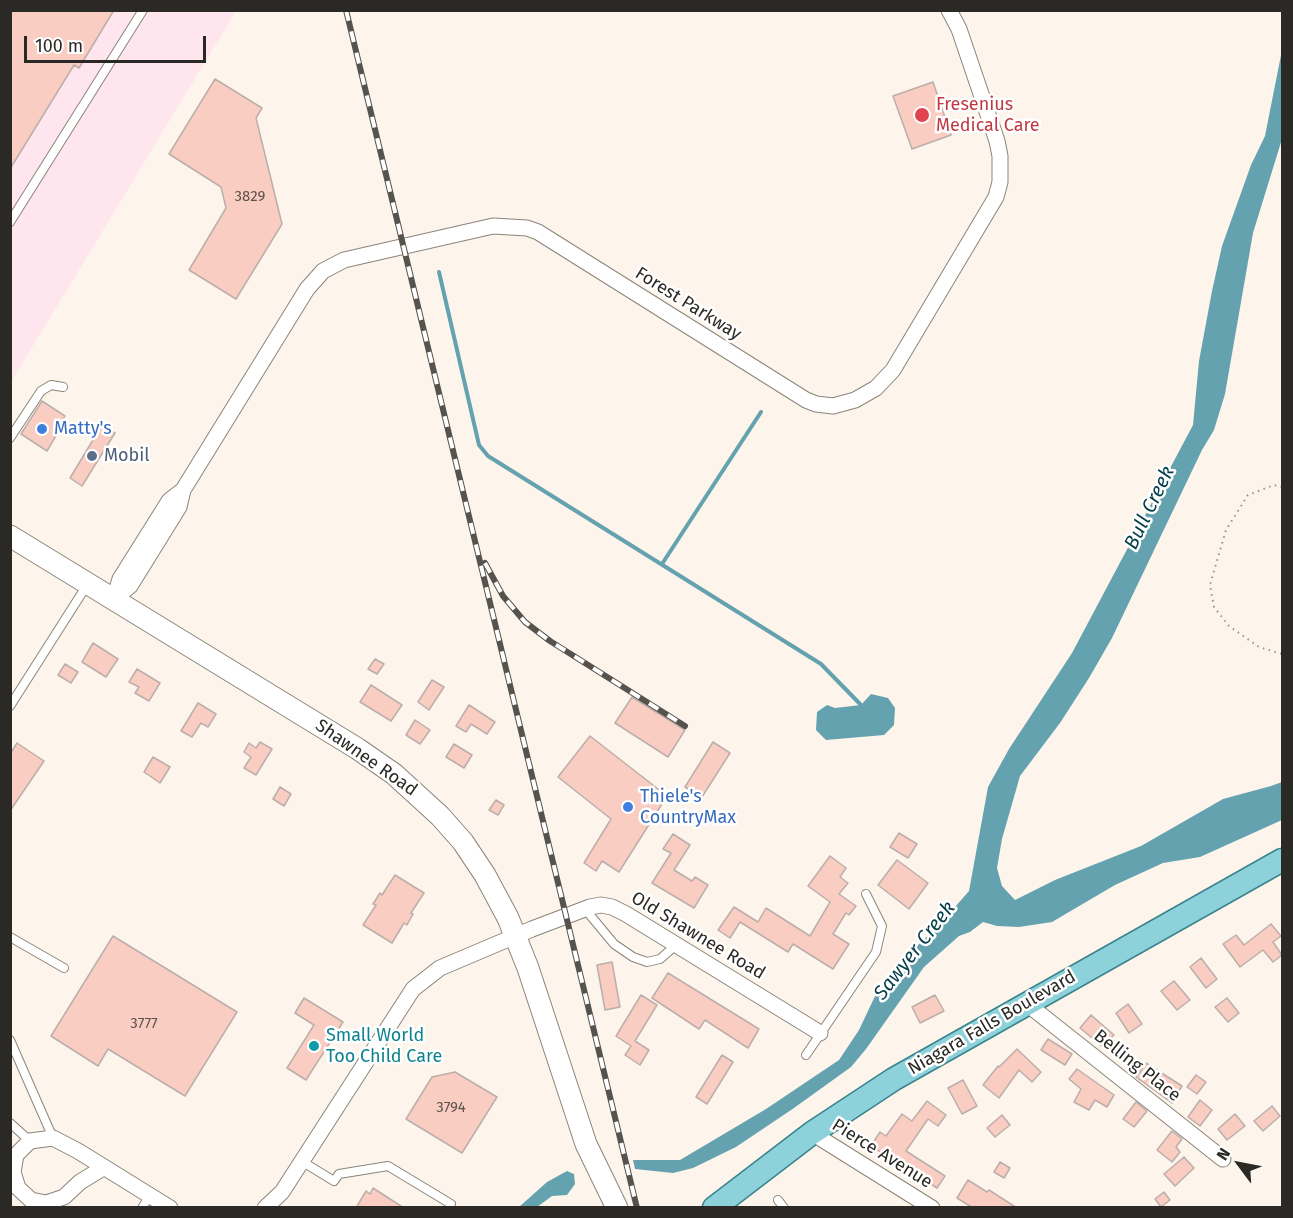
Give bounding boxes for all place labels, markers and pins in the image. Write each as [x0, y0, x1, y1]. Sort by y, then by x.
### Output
place label: Fresenius Medical Care [936, 94, 1040, 136]
marker: Fresenius Medical Care [913, 106, 931, 124]
place label: Matty's [54, 418, 112, 440]
marker: Matty's [35, 422, 49, 436]
place label: Mobil [104, 445, 150, 467]
marker: Mobil [85, 449, 99, 463]
place label: Thiele's CountryMax [640, 786, 736, 828]
marker: Thiele's CountryMax [621, 800, 635, 814]
place label: Small World Too Child Care [326, 1025, 442, 1068]
marker: Small World Too Child Care [307, 1039, 321, 1053]

